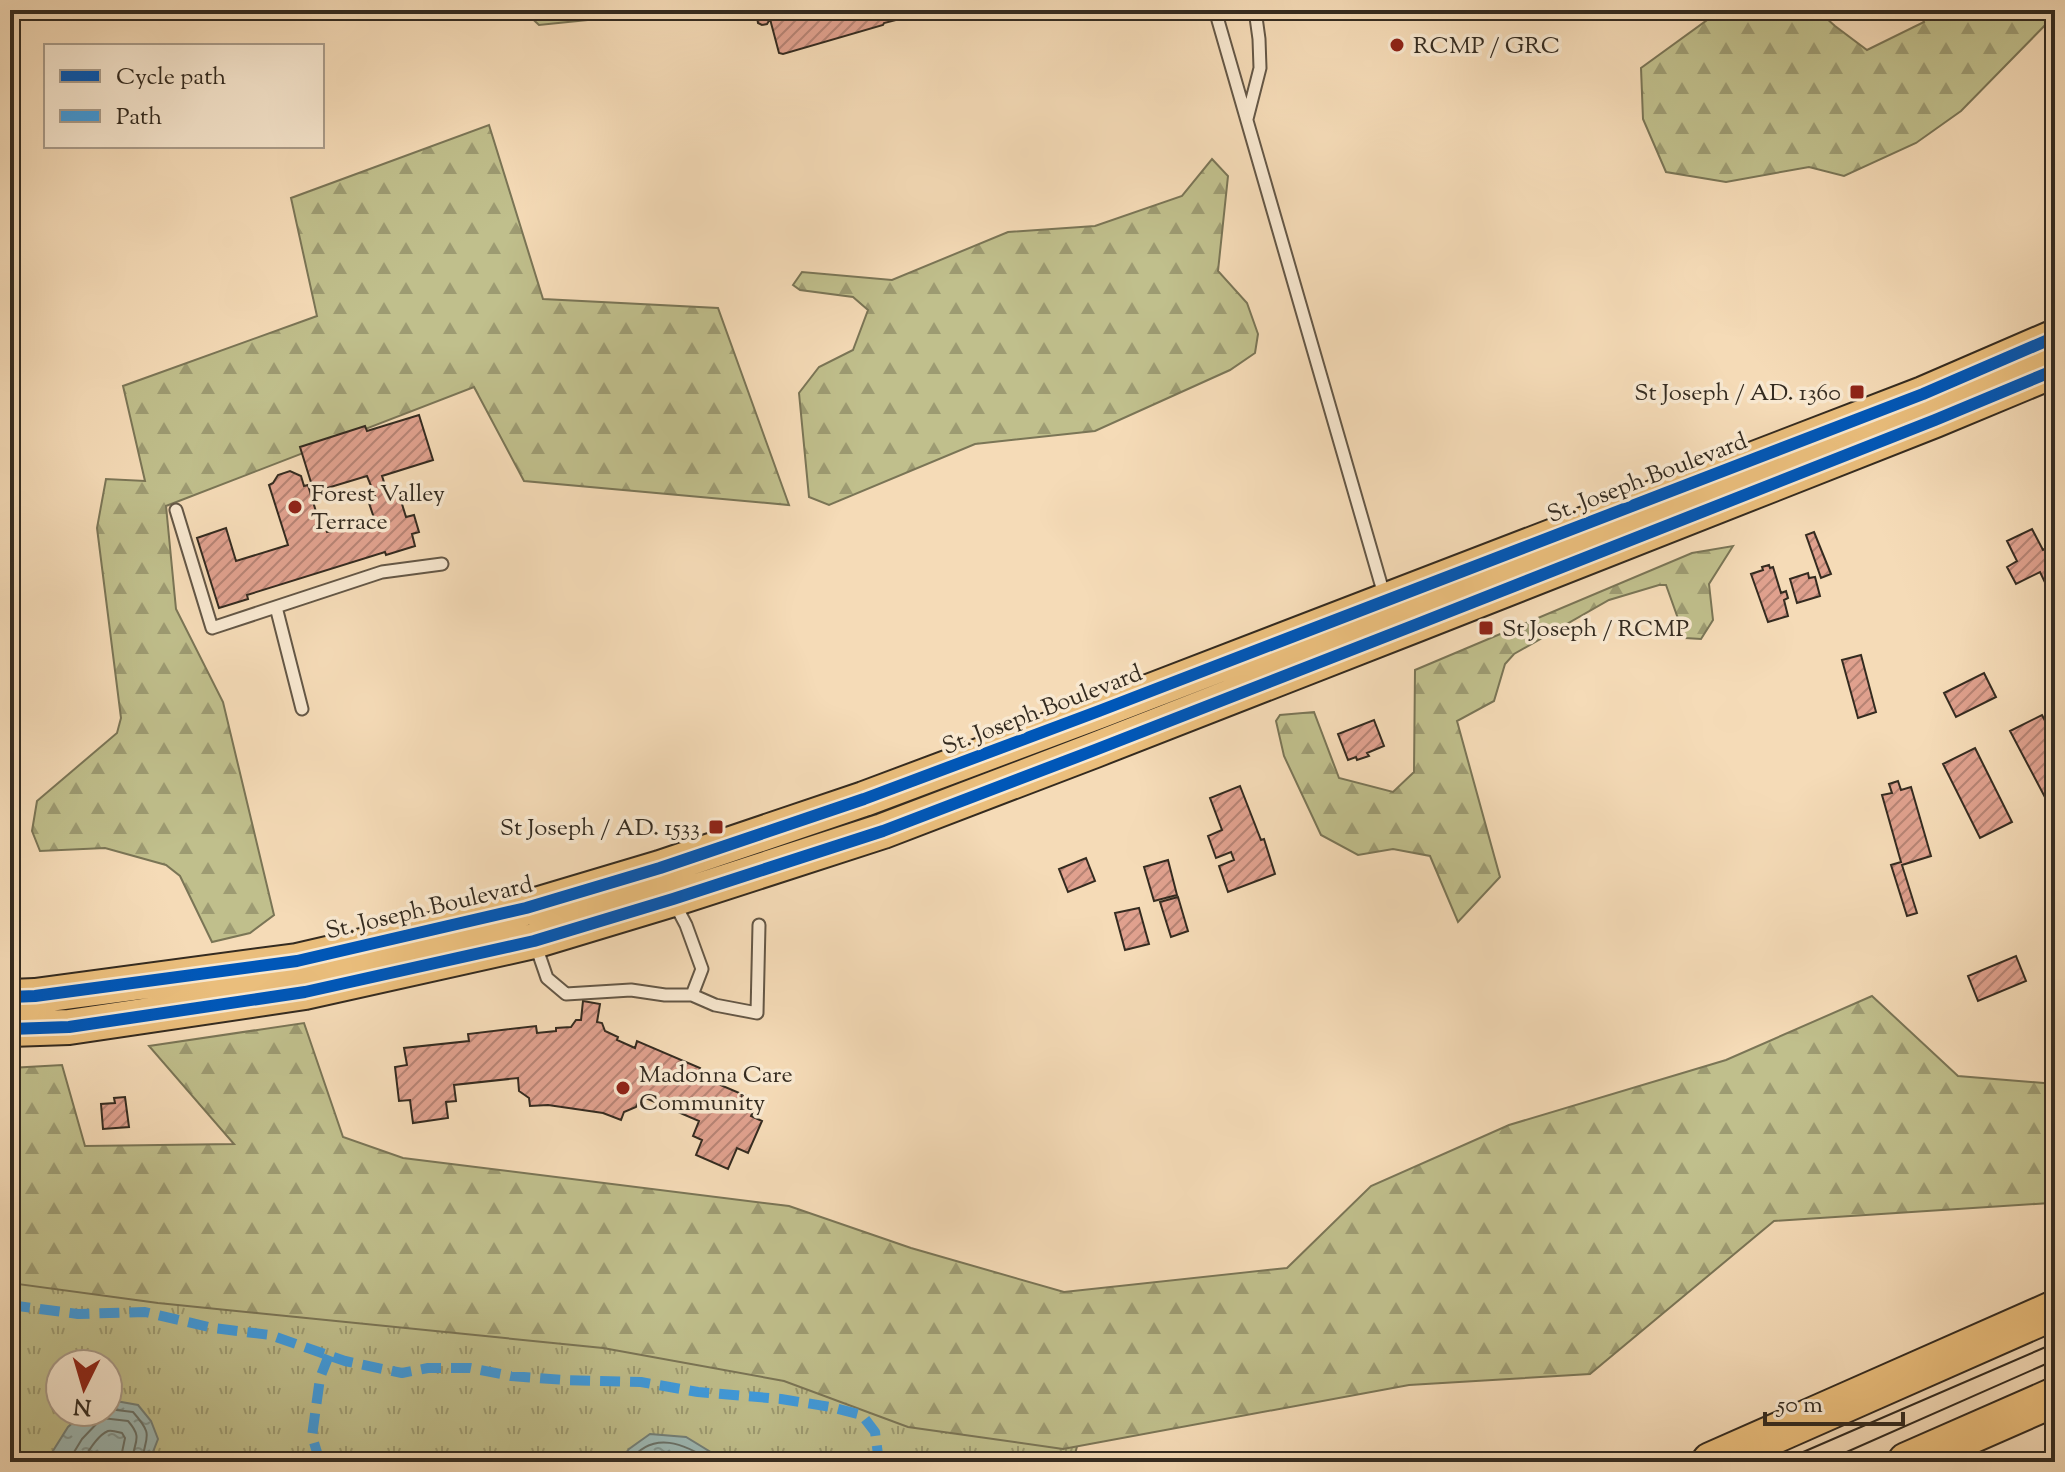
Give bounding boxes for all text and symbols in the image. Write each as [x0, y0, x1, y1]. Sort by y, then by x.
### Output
place label: RCMP / GRC [1413, 30, 1560, 64]
marker: RCMP / GRC [1388, 36, 1406, 54]
legend [44, 44, 324, 148]
text: Cycle path [116, 61, 226, 95]
text: Path [116, 101, 162, 135]
place label: St Joseph / AD. 1360 [1634, 377, 1841, 411]
marker: St Joseph / AD. 1360 [1848, 383, 1866, 401]
street label: St. Joseph Boulevard [1543, 425, 1753, 533]
place label: Forest Valley Terrace [311, 478, 445, 540]
marker: Forest Valley Terrace [286, 498, 304, 516]
place label: St Joseph / RCMP [1502, 613, 1689, 647]
marker: St Joseph / RCMP [1477, 619, 1495, 637]
street label: St. Joseph Boulevard [938, 657, 1148, 765]
place label: St Joseph / AD. 1533 [500, 812, 700, 846]
marker: St Joseph / AD. 1533 [707, 818, 725, 836]
street label: St. Joseph Boulevard [322, 868, 537, 949]
place label: Madonna Care Community [639, 1059, 793, 1121]
marker: Madonna Care Community [614, 1079, 632, 1097]
north arrow [44, 1348, 124, 1428]
scale bar [1765, 1376, 1903, 1426]
text: N [72, 1388, 93, 1422]
text: 50 m [1775, 1389, 1823, 1423]

